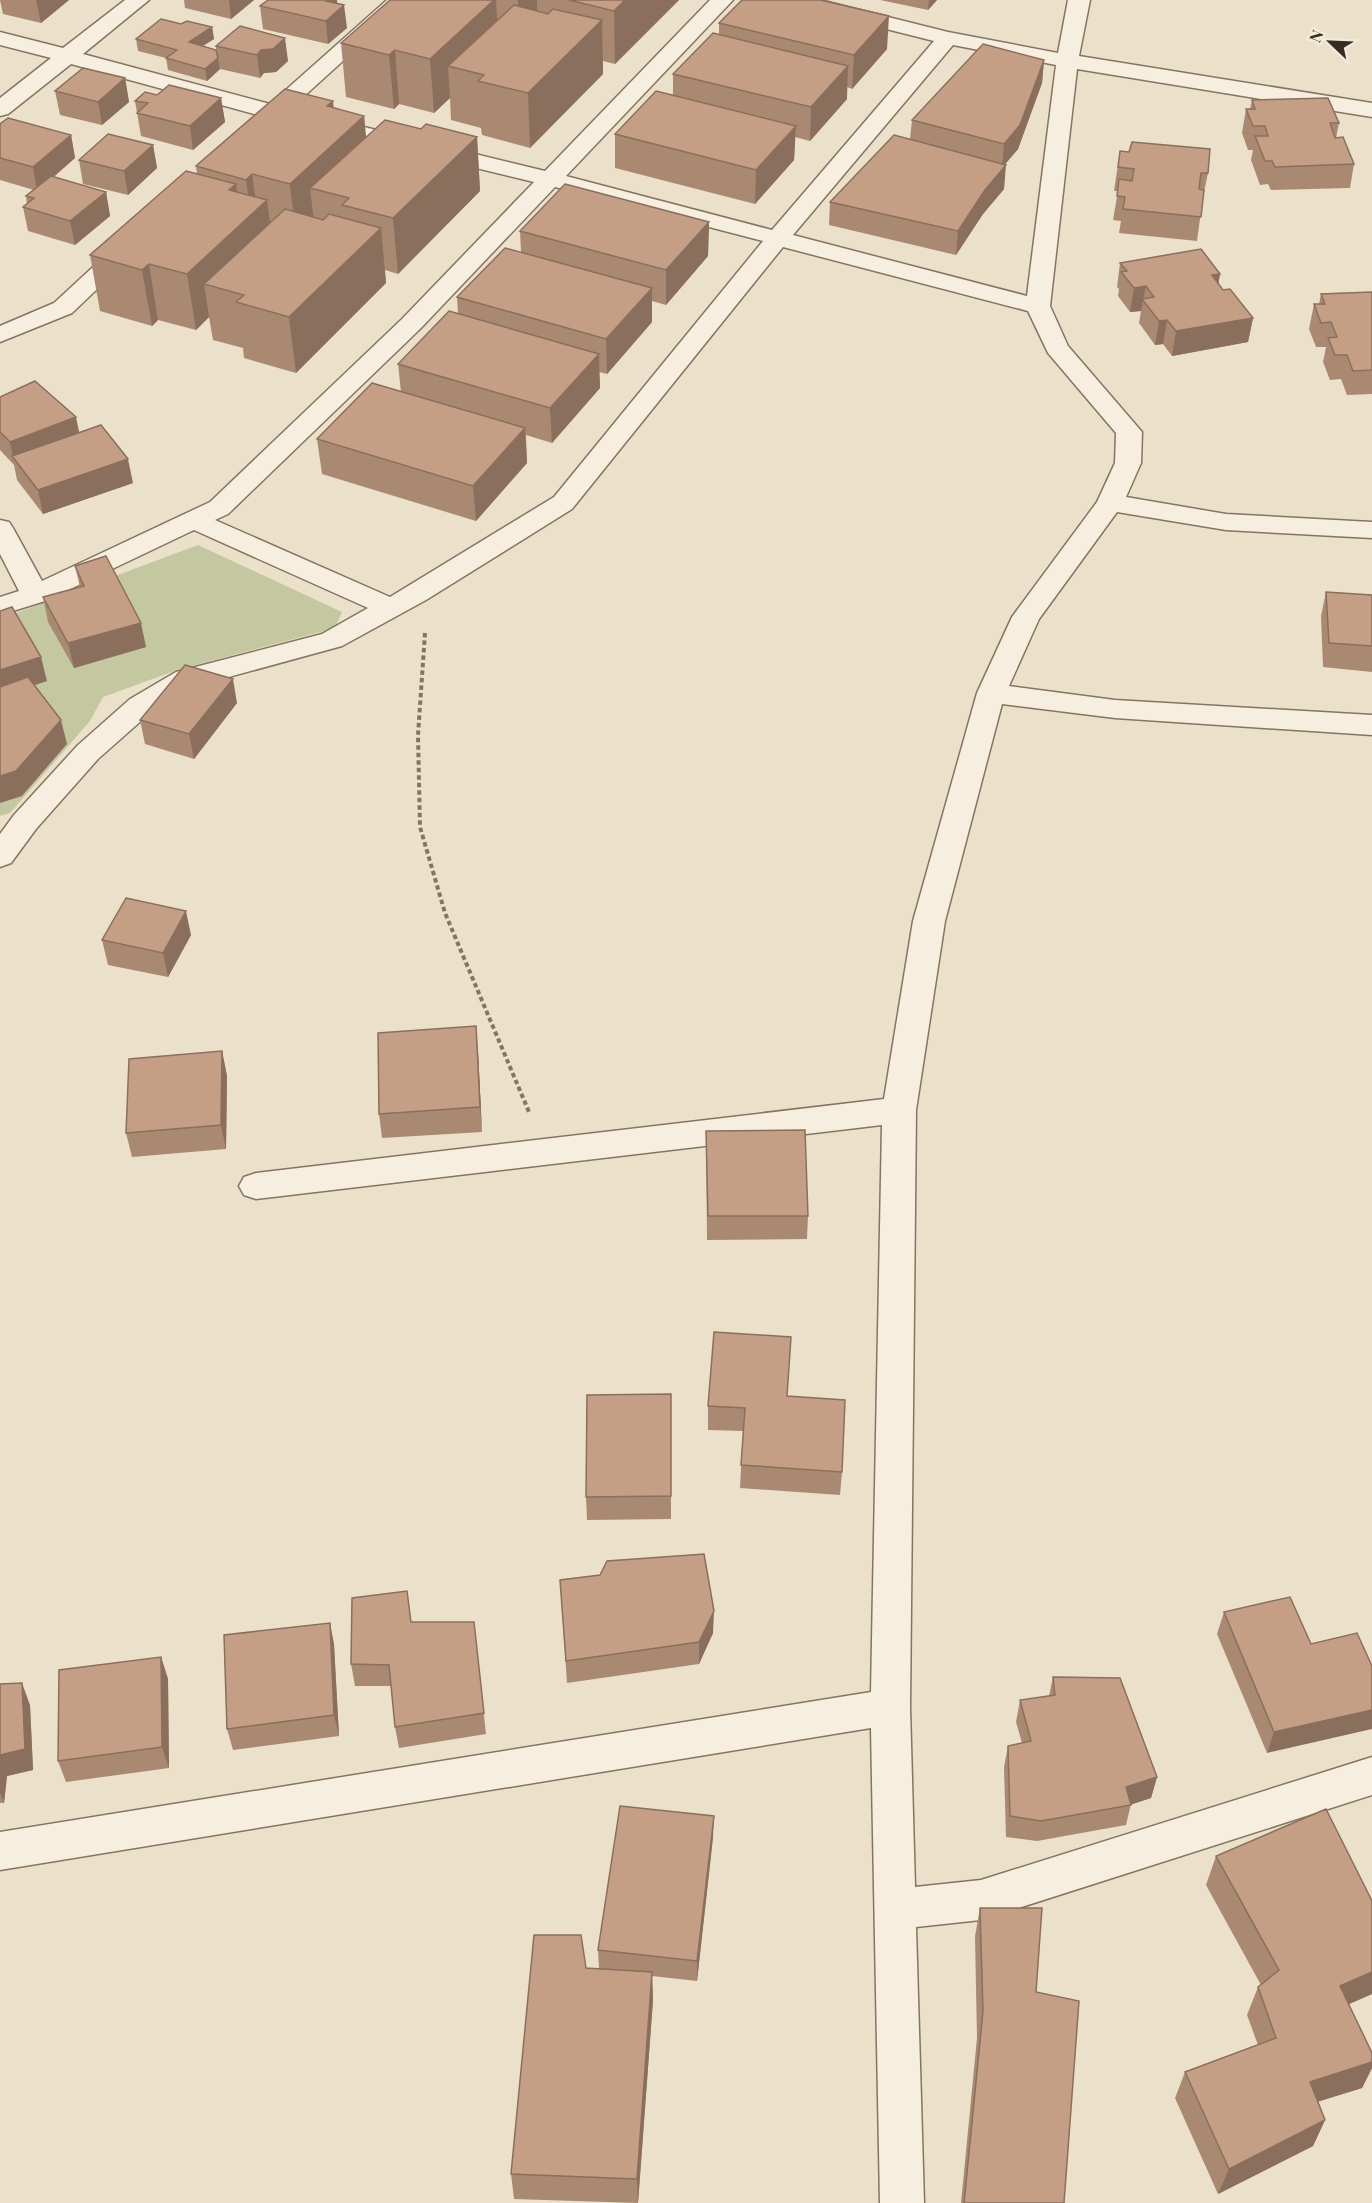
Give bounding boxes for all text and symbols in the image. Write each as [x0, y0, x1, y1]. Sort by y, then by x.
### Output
north arrow [1300, 12, 1360, 72]
text: N [1304, 26, 1328, 45]

